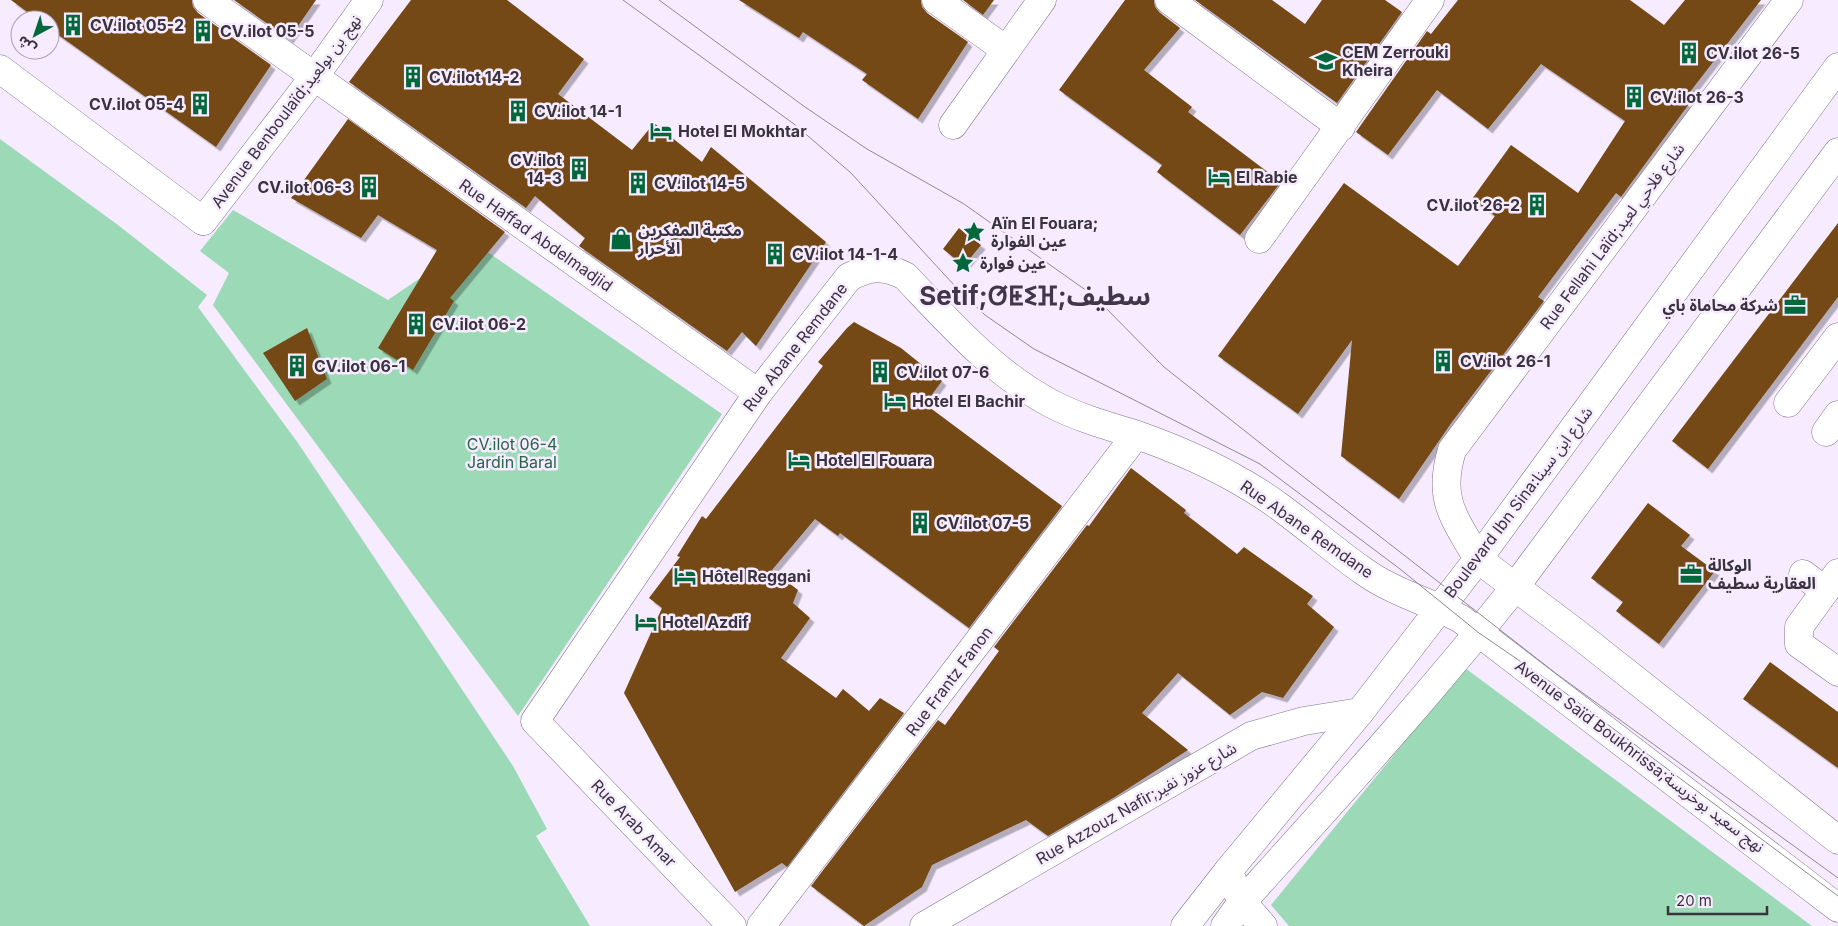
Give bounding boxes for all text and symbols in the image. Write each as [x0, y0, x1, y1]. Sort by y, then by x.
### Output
north arrow [10, 10, 60, 60]
street label: Avenue Benboulaïd;نهج بن بولعيد [207, 10, 368, 213]
building icon: CV.ilot 05-2 [60, 12, 86, 38]
place label: CV.ilot 05-2 [90, 15, 184, 35]
building icon: CV.ilot 05-5 [190, 18, 216, 44]
place label: CV.ilot 05-5 [220, 21, 314, 41]
text: ش [14, 33, 39, 58]
building icon: CV.ilot 26-5 [1676, 40, 1702, 66]
place label: CEM Zerrouki Kheira [1342, 42, 1449, 80]
place label: CV.ilot 26-5 [1706, 43, 1800, 63]
school or university icon: CEM Zerrouki Kheira [1313, 48, 1339, 74]
building icon: CV.ilot 14-2 [400, 64, 426, 90]
place label: CV.ilot 14-2 [429, 67, 520, 87]
building icon: CV.ilot 26-3 [1621, 84, 1647, 110]
place label: CV.ilot 26-3 [1650, 87, 1744, 107]
building icon: CV.ilot 05-4 [187, 91, 213, 117]
place label: CV.ilot 05-4 [89, 94, 184, 114]
building icon: CV.ilot 14-1 [505, 98, 531, 124]
place label: CV.ilot 14-1 [534, 101, 622, 121]
hotel icon: Hotel El Mokhtar [648, 118, 674, 144]
place label: Hotel El Mokhtar [678, 121, 807, 141]
street label: Rue Fellahi Laïd;شارع فلاحي لعيد [1535, 139, 1691, 335]
place label: CV.ilot 14-3 [510, 150, 562, 188]
building icon: CV.ilot 14-3 [566, 156, 592, 182]
hotel icon: El Rabie [1206, 164, 1232, 190]
place label: El Rabie [1236, 167, 1298, 187]
building icon: CV.ilot 14-5 [625, 170, 651, 196]
place label: CV.ilot 14-5 [654, 173, 745, 193]
building icon: CV.ilot 06-3 [356, 174, 382, 200]
street label: Rue Haffad Abdelmadjid [455, 174, 617, 296]
place label: CV.ilot 06-3 [257, 177, 352, 197]
building icon: CV.ilot 26-2 [1524, 192, 1550, 218]
place label: CV.ilot 26-2 [1427, 195, 1520, 215]
place label: Aïn El Fouara; عين الفوارة [991, 213, 1098, 251]
place icon: Aïn El Fouara; عين الفوارة [961, 219, 987, 245]
place label: مكتبة المفكرين الأحرار [637, 220, 742, 258]
shop icon: مكتبة المفكرين الأحرار [608, 226, 634, 252]
building icon: CV.ilot 14-1-4 [762, 241, 788, 267]
place label: CV.ilot 14-1-4 [792, 244, 898, 264]
place icon: عين فوارة [950, 250, 976, 276]
place label: عين فوارة [980, 253, 1046, 273]
street label: Rue Abane Remdane [739, 279, 851, 415]
district label: Setif;ⵚⵟⵉⴼ;سطيف [919, 280, 1151, 311]
office icon: شركة محاماة باي [1782, 292, 1808, 318]
place label: شركة محاماة باي [1662, 295, 1778, 319]
building icon: CV.ilot 06-2 [403, 311, 429, 337]
place label: CV.ilot 06-2 [432, 314, 526, 334]
building icon: CV.ilot 26-1 [1430, 348, 1456, 374]
place label: CV.ilot 26-1 [1460, 351, 1551, 371]
building icon: CV.ilot 06-1 [284, 353, 310, 379]
place label: CV.ilot 06-1 [314, 356, 405, 376]
building icon: CV.ilot 07-6 [867, 359, 893, 385]
place label: CV.ilot 07-6 [896, 362, 989, 382]
hotel icon: Hotel El Bachir [882, 388, 908, 414]
place label: Hotel El Bachir [912, 391, 1026, 411]
street label: Boulevard Ibn Sina:شارع ابن سينا [1440, 402, 1599, 603]
park label: CV.ilot 06-4 Jardin Baral [467, 434, 557, 472]
hotel icon: Hotel El Fouara [786, 447, 812, 473]
place label: Hotel El Fouara [816, 450, 933, 470]
street label: Rue Abane Remdane [1237, 476, 1377, 582]
building icon: CV.ilot 07-5 [907, 510, 933, 536]
place label: CV.ilot 07-5 [936, 513, 1029, 533]
place label: الوكالة العقارية سطيف [1708, 555, 1816, 593]
office icon: الوكالة العقارية سطيف [1678, 561, 1704, 587]
hotel icon: Hôtel Reggani [672, 563, 698, 589]
place label: Hôtel Reggani [702, 566, 811, 586]
hotel icon: Hotel Azdif [633, 609, 659, 635]
place label: Hotel Azdif [662, 612, 749, 632]
street label: Rue Frantz Fanon [901, 622, 997, 740]
street label: Avenue Saïd Boukhrissa;نهج سعيد بوخريسة [1509, 656, 1769, 859]
street label: Rue Azzouz Nafir;شارع عزوز نفير [1032, 737, 1241, 871]
street label: Rue Arab Amar [587, 775, 681, 871]
scale bar [1668, 884, 1767, 916]
text: 20 m [1676, 891, 1712, 910]

